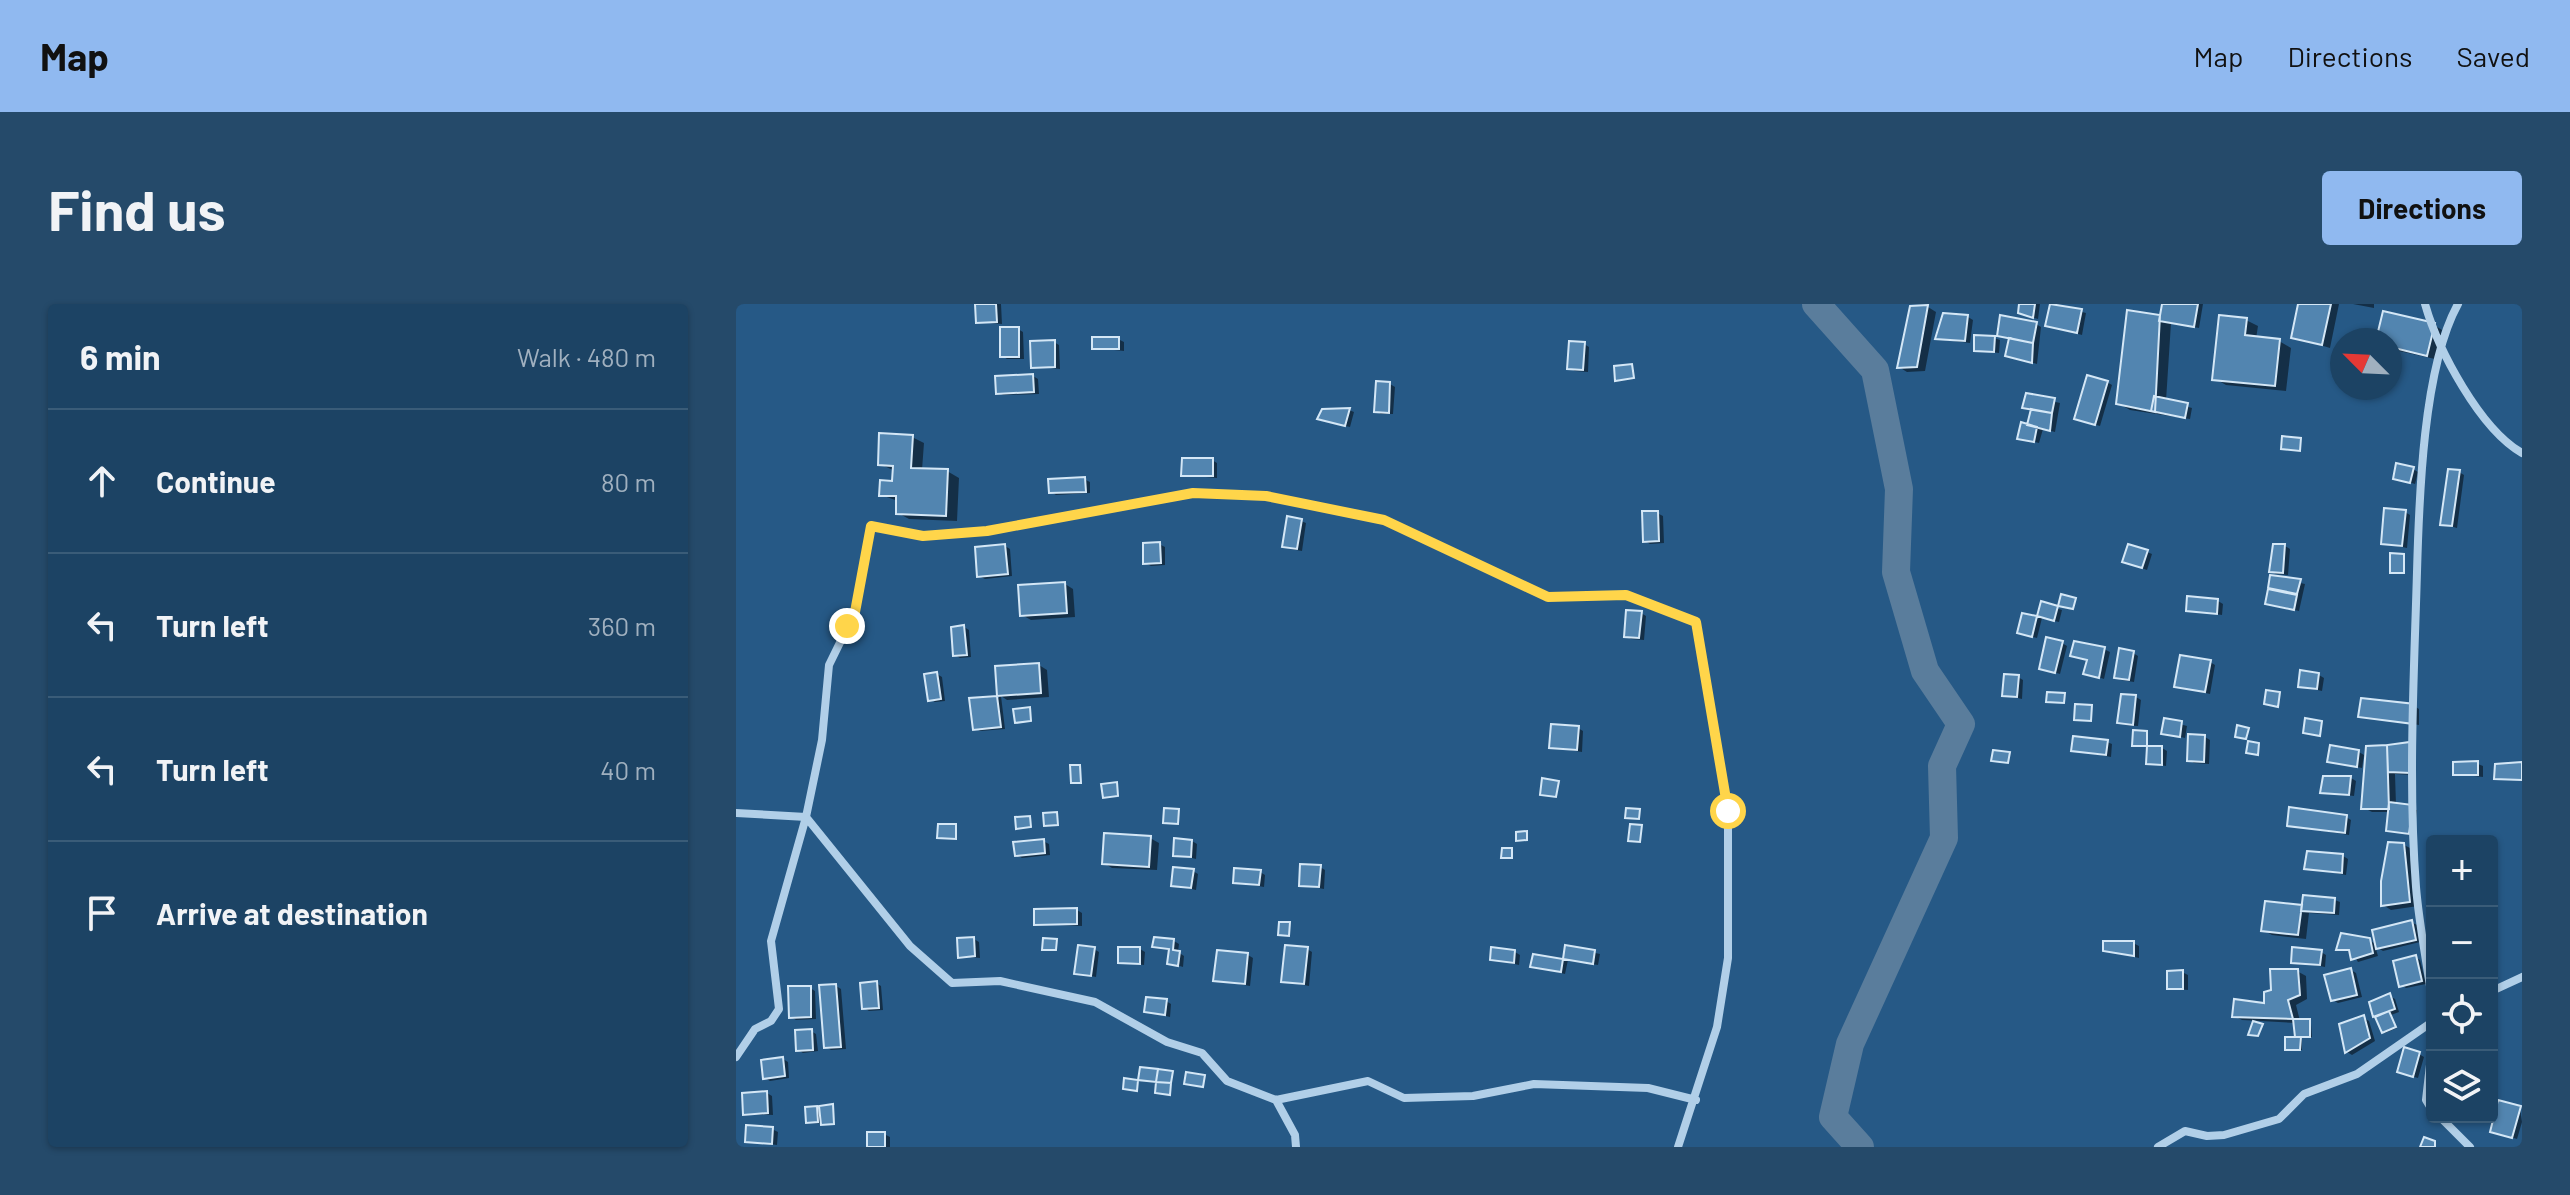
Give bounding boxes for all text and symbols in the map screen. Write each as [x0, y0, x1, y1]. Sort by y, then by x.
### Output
text: Map [40, 33, 109, 79]
text: Map [2194, 39, 2243, 73]
text: Directions [2287, 39, 2413, 73]
text: Saved [2457, 39, 2530, 73]
button: Directions [2322, 171, 2522, 245]
text: Find us [48, 175, 226, 242]
north arrow [2330, 328, 2402, 400]
text: 6 min [80, 336, 161, 377]
text: Walk · 480 m [517, 341, 656, 372]
icon: ahead [80, 459, 124, 503]
text: Continue [156, 463, 276, 499]
text: 80 m [601, 466, 656, 497]
icon: left [80, 603, 124, 647]
text: Turn left [156, 607, 269, 643]
route end [829, 608, 865, 644]
text: 360 m [588, 610, 656, 641]
icon: left [80, 747, 124, 791]
text: Turn left [156, 751, 269, 787]
text: 40 m [600, 754, 656, 785]
route start [1710, 793, 1746, 829]
map controls [2426, 835, 2498, 1123]
button: + [2426, 835, 2498, 907]
icon: arrive [80, 891, 124, 935]
text: Arrive at destination [156, 895, 428, 931]
button: − [2426, 907, 2498, 979]
button: locate [2426, 979, 2498, 1051]
button: layers [2426, 1051, 2498, 1123]

